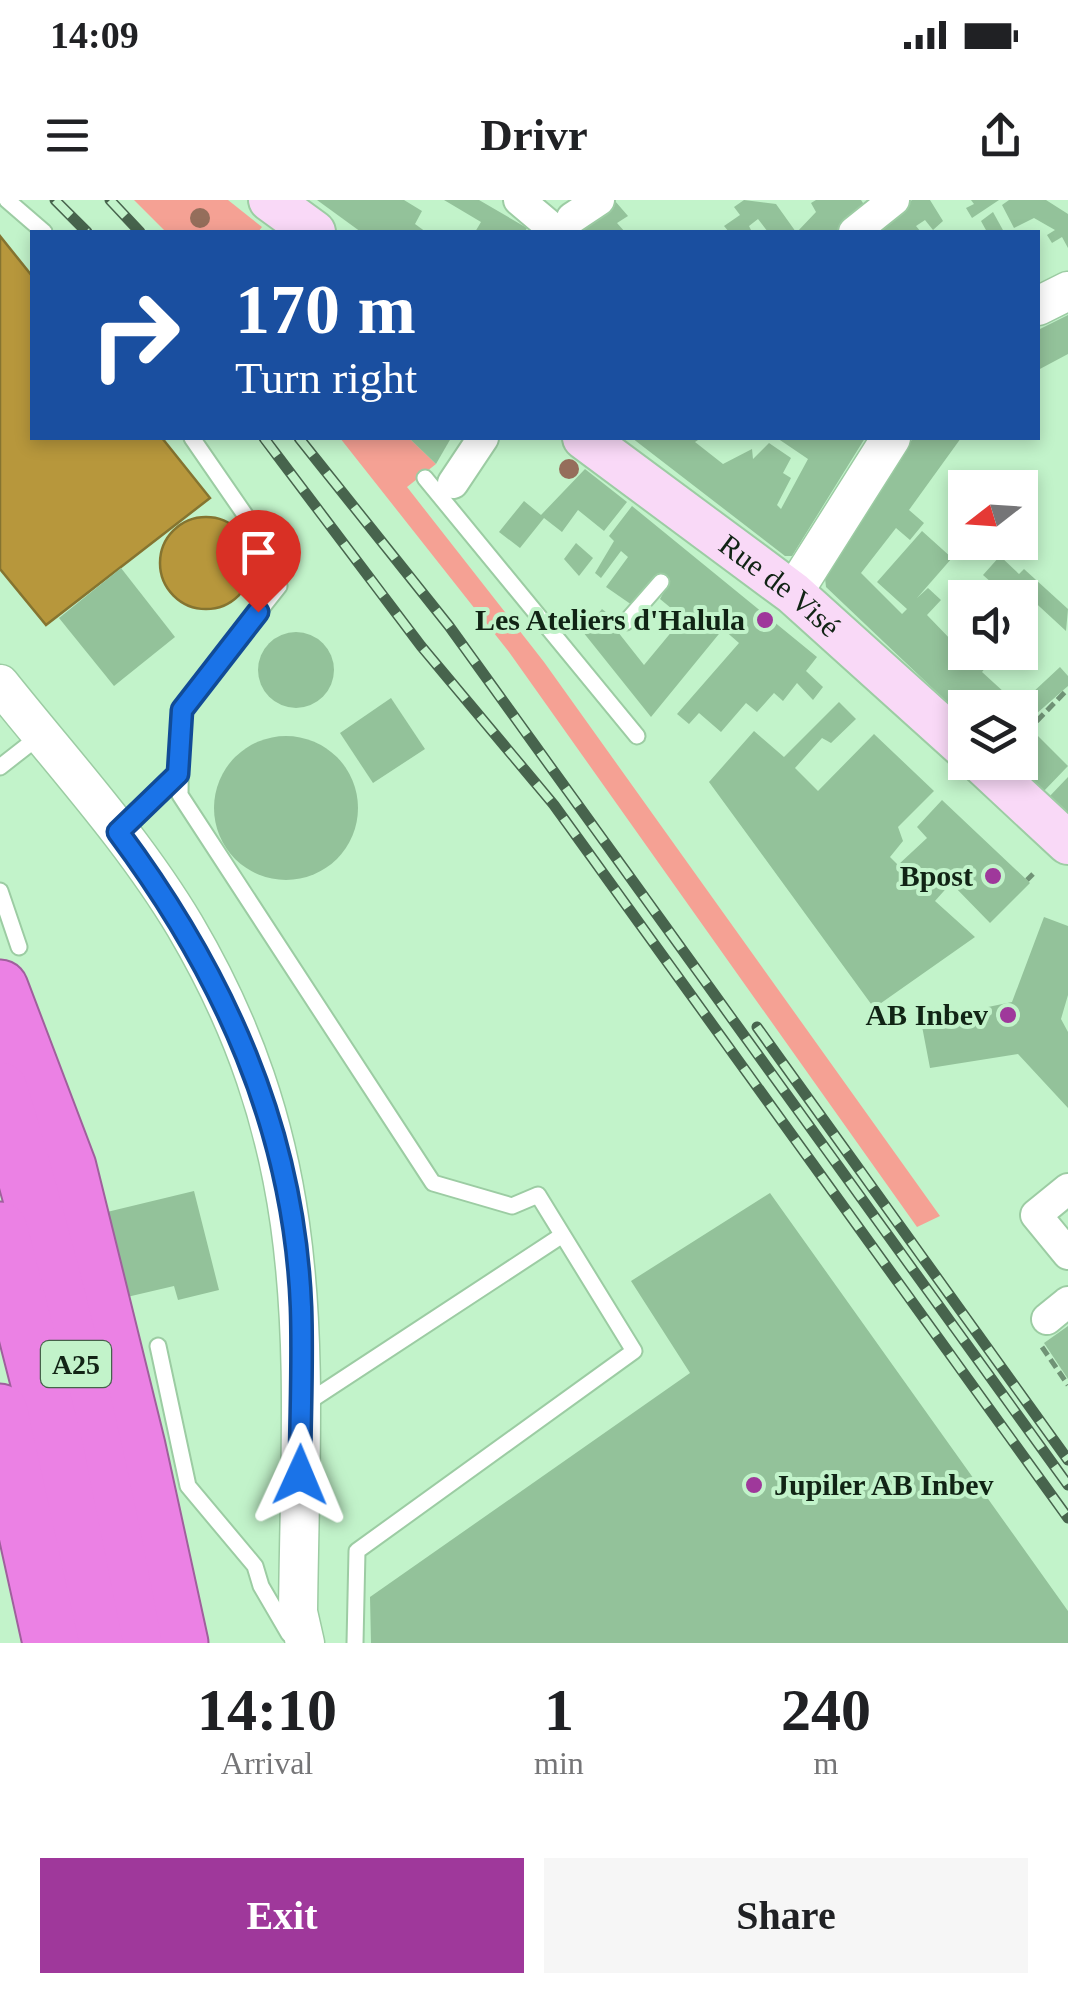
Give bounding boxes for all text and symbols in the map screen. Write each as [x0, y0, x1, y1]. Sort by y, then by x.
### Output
text: 14:09 [50, 14, 139, 56]
icon: menu [40, 108, 95, 163]
icon: share [973, 108, 1028, 163]
text: Drivr [480, 110, 588, 160]
icon: right [70, 270, 200, 400]
text: 170 m [235, 271, 416, 348]
text: Turn right [235, 353, 417, 403]
north arrow [948, 470, 1038, 560]
map controls [948, 470, 1038, 780]
pin [216, 510, 301, 613]
icon: arrive [231, 525, 286, 580]
street label: Rue de Visé [713, 527, 847, 643]
button: sound [948, 580, 1038, 670]
place label: Les Ateliers d'Halula [475, 603, 745, 636]
marker: Les Ateliers d'Halula [754, 609, 776, 631]
button: layers [948, 690, 1038, 780]
place label: Bpost [900, 859, 973, 892]
marker: Bpost [982, 865, 1004, 887]
place label: AB Inbev [865, 998, 988, 1031]
marker: AB Inbev [997, 1004, 1019, 1026]
road number: A25 [41, 1341, 111, 1387]
position arrow [248, 1423, 352, 1527]
place label: Jupiler AB Inbev [774, 1468, 994, 1501]
marker: Jupiler AB Inbev [743, 1474, 765, 1496]
text: 14:10 [197, 1677, 337, 1743]
text: 1 [544, 1677, 574, 1743]
text: 240 [781, 1677, 871, 1743]
text: Arrival [221, 1745, 313, 1781]
text: min [534, 1745, 584, 1781]
text: m [813, 1745, 838, 1781]
button: Exit [40, 1858, 524, 1973]
button: Share [544, 1858, 1028, 1973]

